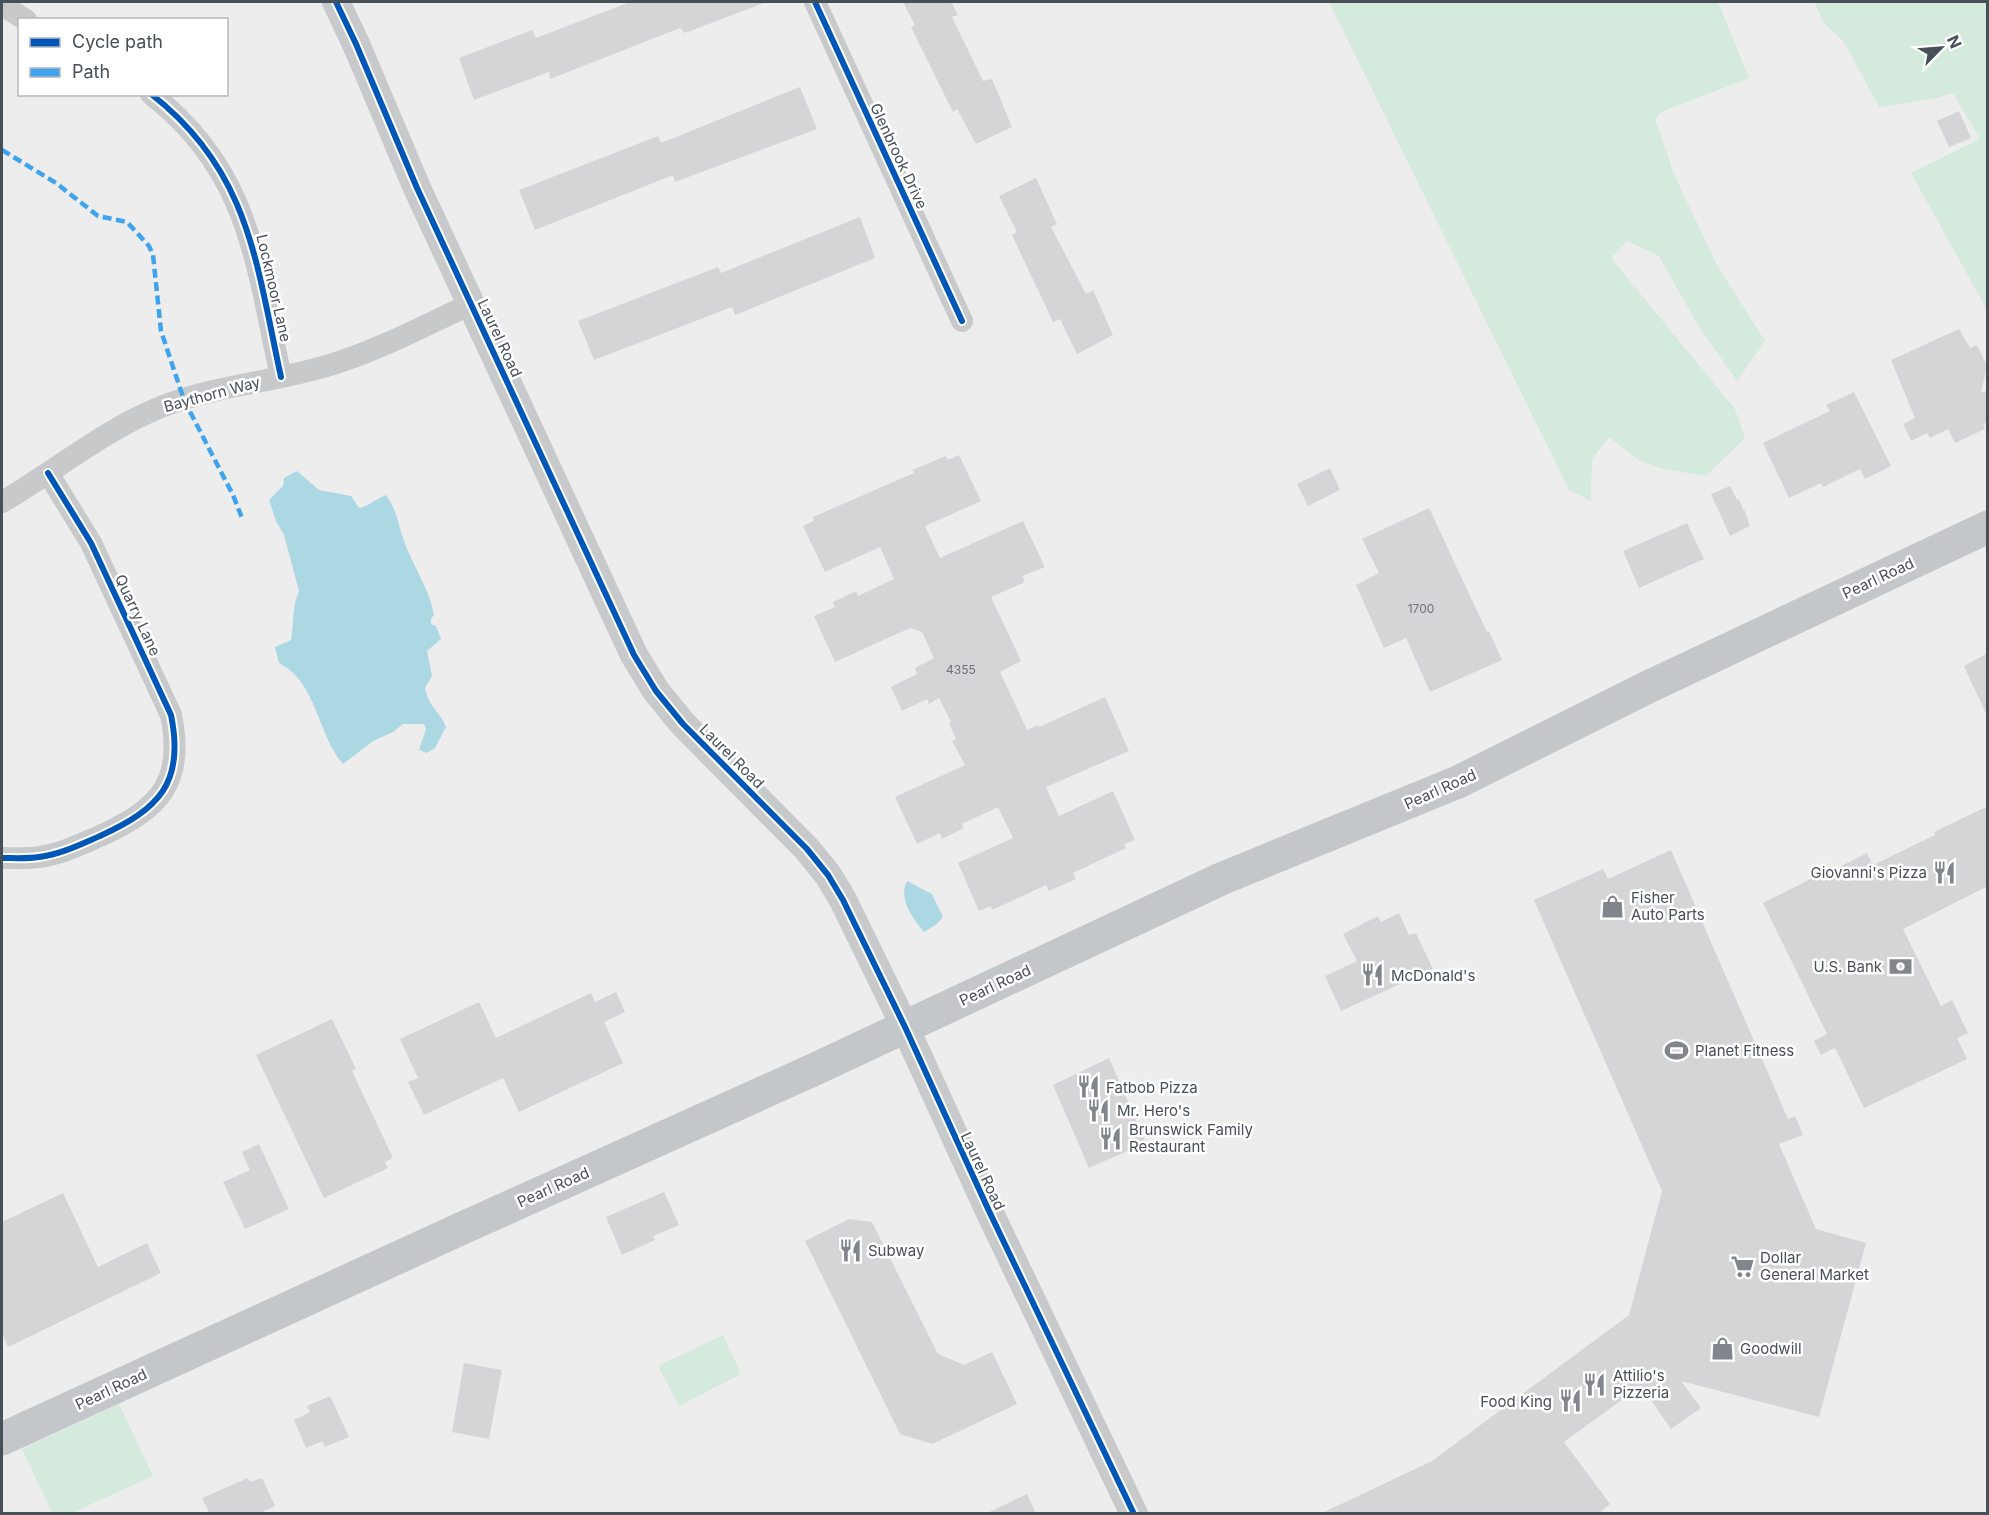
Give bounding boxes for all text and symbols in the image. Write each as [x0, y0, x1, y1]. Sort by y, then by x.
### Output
legend [18, 18, 228, 96]
north arrow [1911, 18, 1971, 78]
text: Cycle path [72, 31, 163, 52]
text: N [1943, 32, 1966, 51]
text: Path [72, 61, 110, 82]
street label: Glenbrook Drive [866, 100, 932, 212]
street label: Lockmoor Lane [252, 232, 296, 344]
street label: Laurel Road [474, 296, 526, 380]
street label: Baythorn Way [162, 372, 263, 416]
street label: Pearl Road [1839, 553, 1917, 603]
street label: Quarry Lane [111, 571, 165, 659]
house number: 1700 [1408, 601, 1434, 616]
house number: 4355 [946, 662, 976, 677]
street label: Laurel Road [696, 720, 768, 792]
street label: Pearl Road [1401, 765, 1479, 813]
restaurant icon: Giovanni's Pizza [1932, 859, 1958, 885]
place label: Giovanni's Pizza [1811, 863, 1927, 882]
place label: Fisher Auto Parts [1631, 888, 1705, 924]
shop icon: Fisher Auto Parts [1600, 893, 1626, 919]
bank icon: U.S. Bank [1887, 953, 1913, 979]
place label: U.S. Bank [1814, 957, 1883, 976]
street label: Pearl Road [956, 960, 1034, 1010]
restaurant icon: McDonald's [1360, 962, 1386, 988]
place label: McDonald's [1391, 966, 1476, 985]
sports icon: Planet Fitness [1664, 1037, 1690, 1063]
place label: Planet Fitness [1695, 1041, 1794, 1060]
restaurant icon: Fatbob Pizza [1075, 1074, 1101, 1100]
place label: Fatbob Pizza [1106, 1078, 1198, 1097]
restaurant icon: Mr. Hero's [1086, 1097, 1112, 1123]
place label: Mr. Hero's [1117, 1101, 1190, 1120]
place label: Brunswick Family Restaurant [1129, 1120, 1253, 1156]
restaurant icon: Brunswick Family Restaurant [1098, 1125, 1124, 1151]
street label: Laurel Road [957, 1129, 1009, 1213]
street label: Pearl Road [514, 1163, 592, 1211]
restaurant icon: Subway [837, 1237, 863, 1263]
place label: Subway [868, 1241, 925, 1260]
place label: Dollar General Market [1760, 1248, 1869, 1284]
supermarket icon: Dollar General Market [1729, 1253, 1755, 1279]
shop icon: Goodwill [1709, 1335, 1735, 1361]
place label: Goodwill [1740, 1339, 1802, 1358]
street label: Pearl Road [72, 1364, 150, 1414]
place label: Attilio's Pizzeria [1613, 1366, 1669, 1402]
restaurant icon: Attilio's Pizzeria [1582, 1371, 1608, 1397]
restaurant icon: Food King [1557, 1388, 1583, 1414]
place label: Food King [1480, 1392, 1552, 1411]

